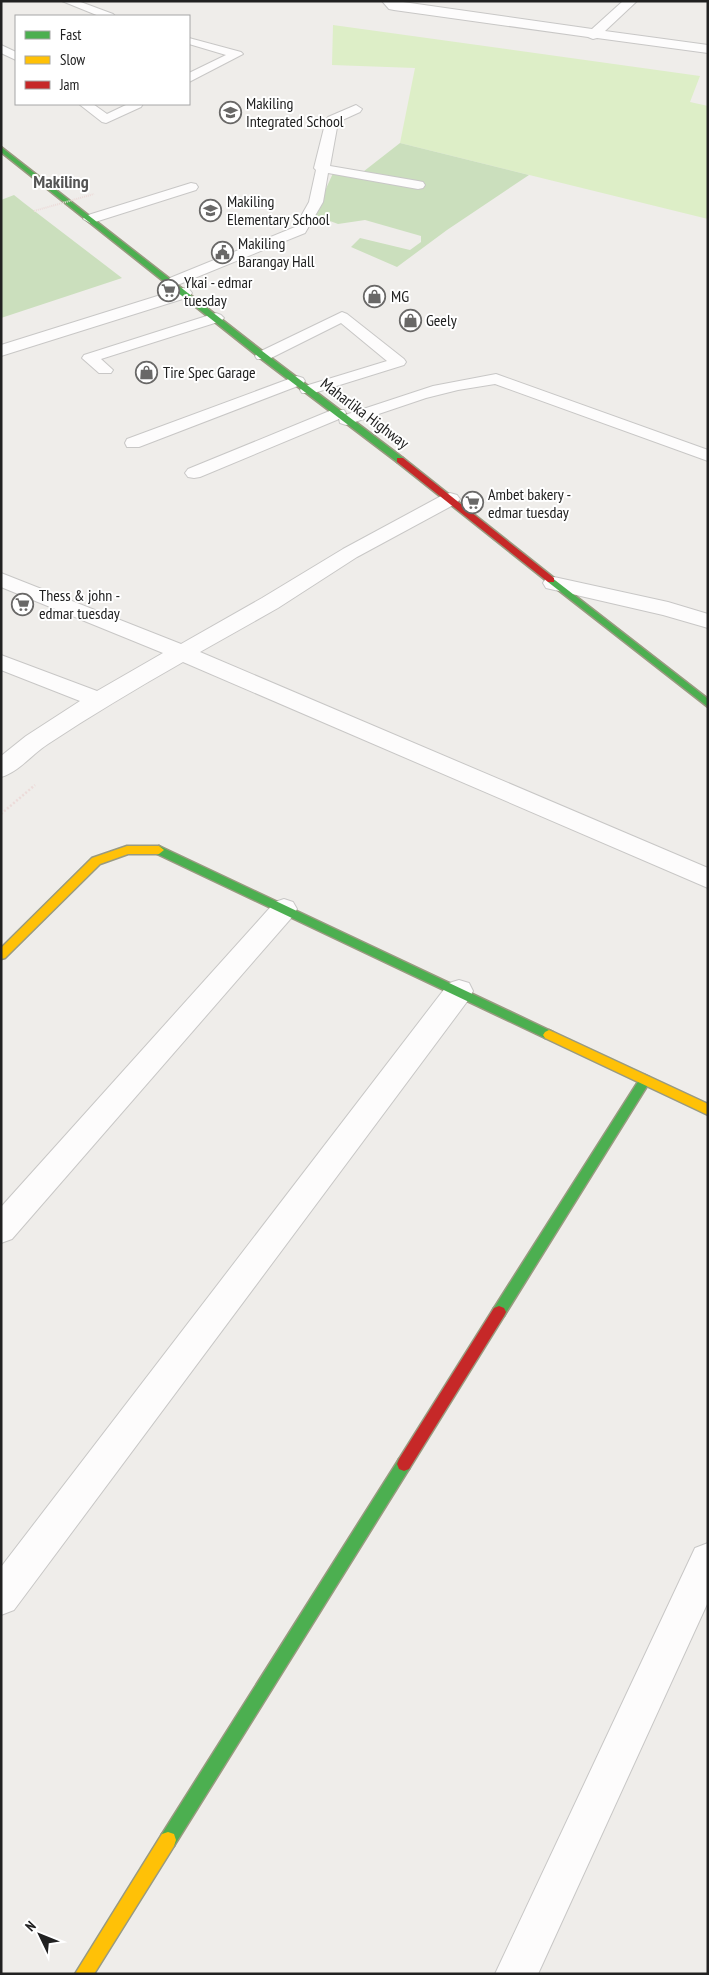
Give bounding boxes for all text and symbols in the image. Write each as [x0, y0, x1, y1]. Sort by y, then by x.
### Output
legend [15, 15, 190, 105]
text: Fast [60, 25, 81, 44]
text: Slow [60, 50, 85, 69]
text: Jam [59, 75, 79, 94]
place label: Makiling Integrated School [246, 93, 344, 131]
school or university icon: Makiling Integrated School [218, 100, 242, 124]
district label: Makiling [33, 170, 89, 193]
place label: Makiling Elementary School [227, 191, 330, 229]
school or university icon: Makiling Elementary School [199, 198, 223, 222]
place label: Makiling Barangay Hall [238, 233, 315, 271]
public building icon: Makiling Barangay Hall [210, 240, 234, 264]
place label: Ykai - edmar tuesday [184, 272, 253, 310]
supermarket icon: Ykai - edmar tuesday [156, 279, 180, 303]
shop icon: MG [363, 284, 387, 308]
place label: MG [391, 286, 409, 306]
shop icon: Geely [398, 308, 422, 332]
place label: Geely [426, 310, 457, 330]
shop icon: Tire Spec Garage [135, 360, 159, 384]
place label: Tire Spec Garage [163, 362, 256, 382]
street label: Maharlika Highway [317, 373, 413, 453]
place label: Ambet bakery - edmar tuesday [488, 484, 571, 522]
supermarket icon: Ambet bakery - edmar tuesday [460, 491, 484, 515]
place label: Thess & john - edmar tuesday [39, 585, 120, 623]
supermarket icon: Thess & john - edmar tuesday [11, 592, 35, 616]
north arrow [15, 1910, 65, 1960]
text: N [21, 1917, 40, 1935]

